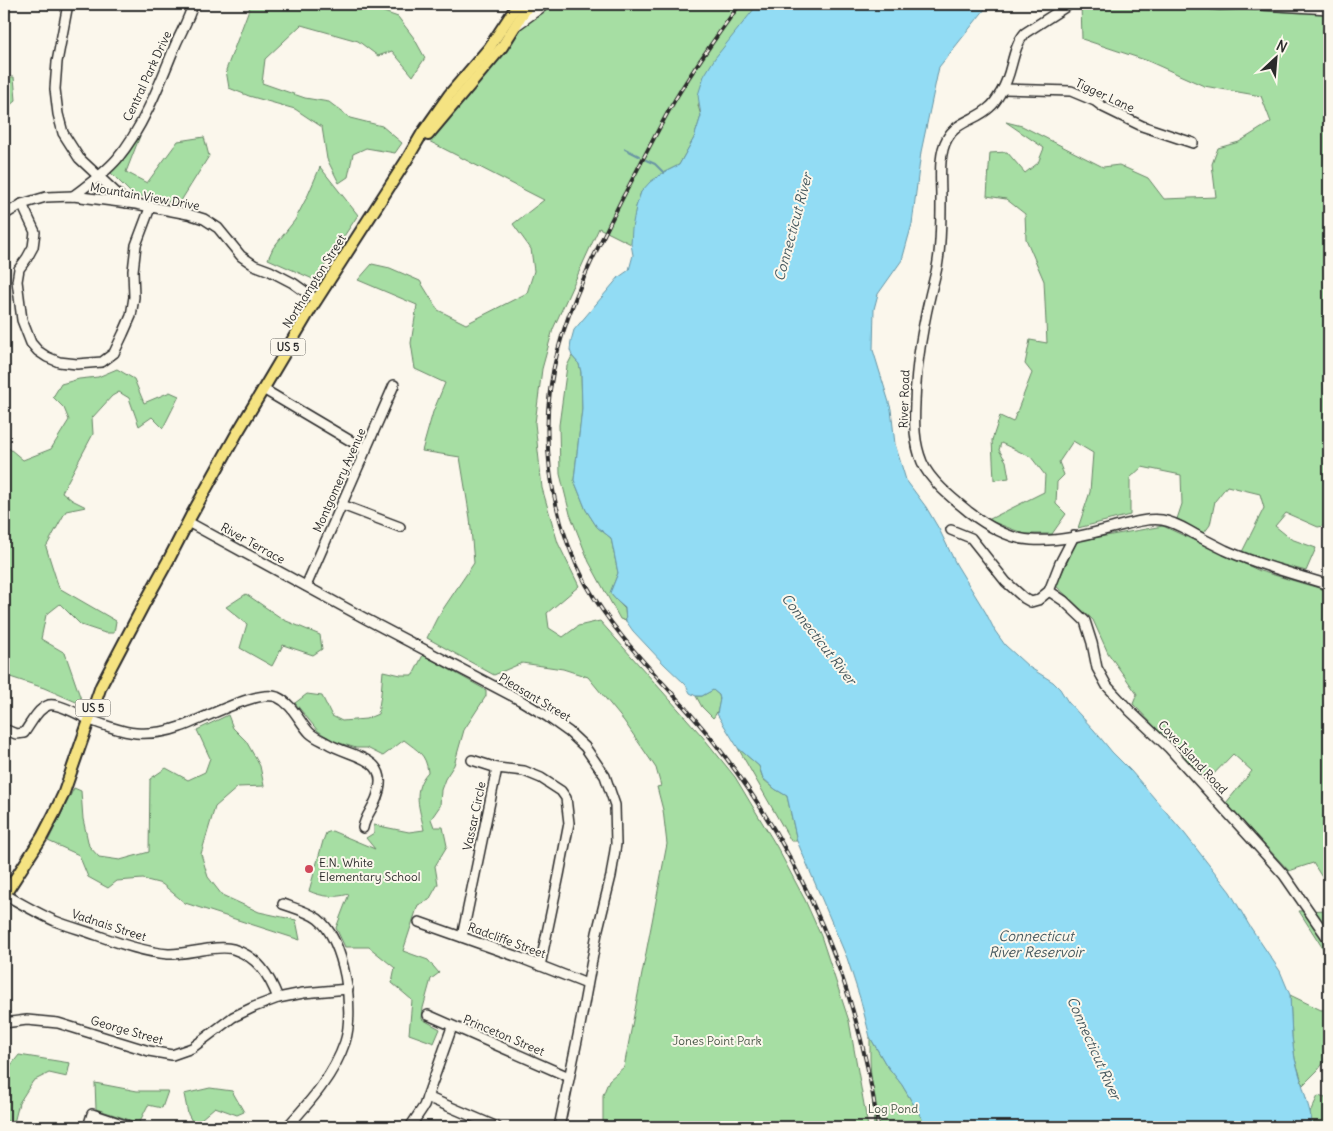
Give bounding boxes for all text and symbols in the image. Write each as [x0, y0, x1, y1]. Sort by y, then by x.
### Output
street label: Central Park Drive [119, 28, 175, 124]
north arrow [1250, 32, 1300, 82]
text: N [1273, 36, 1290, 57]
street label: Tigger Lane [1073, 75, 1137, 115]
water label: Connecticut River [770, 169, 817, 283]
street label: Mountain View Drive [89, 179, 201, 213]
street label: Northampton Street [279, 231, 349, 331]
road number: US 5 [270, 338, 306, 356]
street label: River Road [895, 369, 913, 429]
street label: Montgomery Avenue [309, 426, 369, 534]
street label: River Terrace [218, 519, 288, 567]
water label: Connecticut River [778, 590, 862, 690]
street label: Pleasant Street [496, 670, 574, 724]
road number: US 5 [76, 700, 110, 716]
street label: Cove Island Road [1155, 717, 1231, 797]
street label: Vassar Circle [459, 780, 489, 852]
place label: E.N. White Elementary School [319, 855, 420, 884]
marker: E.N. White Elementary School [303, 863, 315, 875]
street label: Vadnais Street [70, 906, 148, 944]
street label: Radcliffe Street [466, 919, 548, 961]
water label: Connecticut River Reservoir [989, 927, 1086, 961]
water label: Connecticut River [1063, 994, 1126, 1105]
street label: Princeton Street [461, 1011, 547, 1059]
street label: George Street [89, 1012, 165, 1048]
park label: Jones Point Park [672, 1033, 762, 1048]
park label: Log Pond [868, 1101, 918, 1116]

